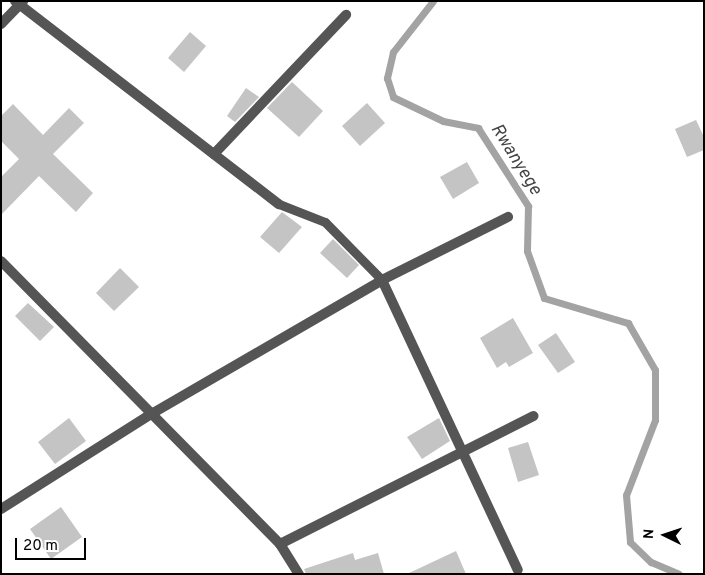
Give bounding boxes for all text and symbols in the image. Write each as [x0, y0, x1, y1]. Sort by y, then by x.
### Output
water label: Rwanyege [485, 120, 545, 200]
north arrow [640, 510, 690, 560]
scale bar [18, 528, 89, 560]
text: N [641, 528, 658, 540]
text: 20 m [23, 537, 58, 556]

